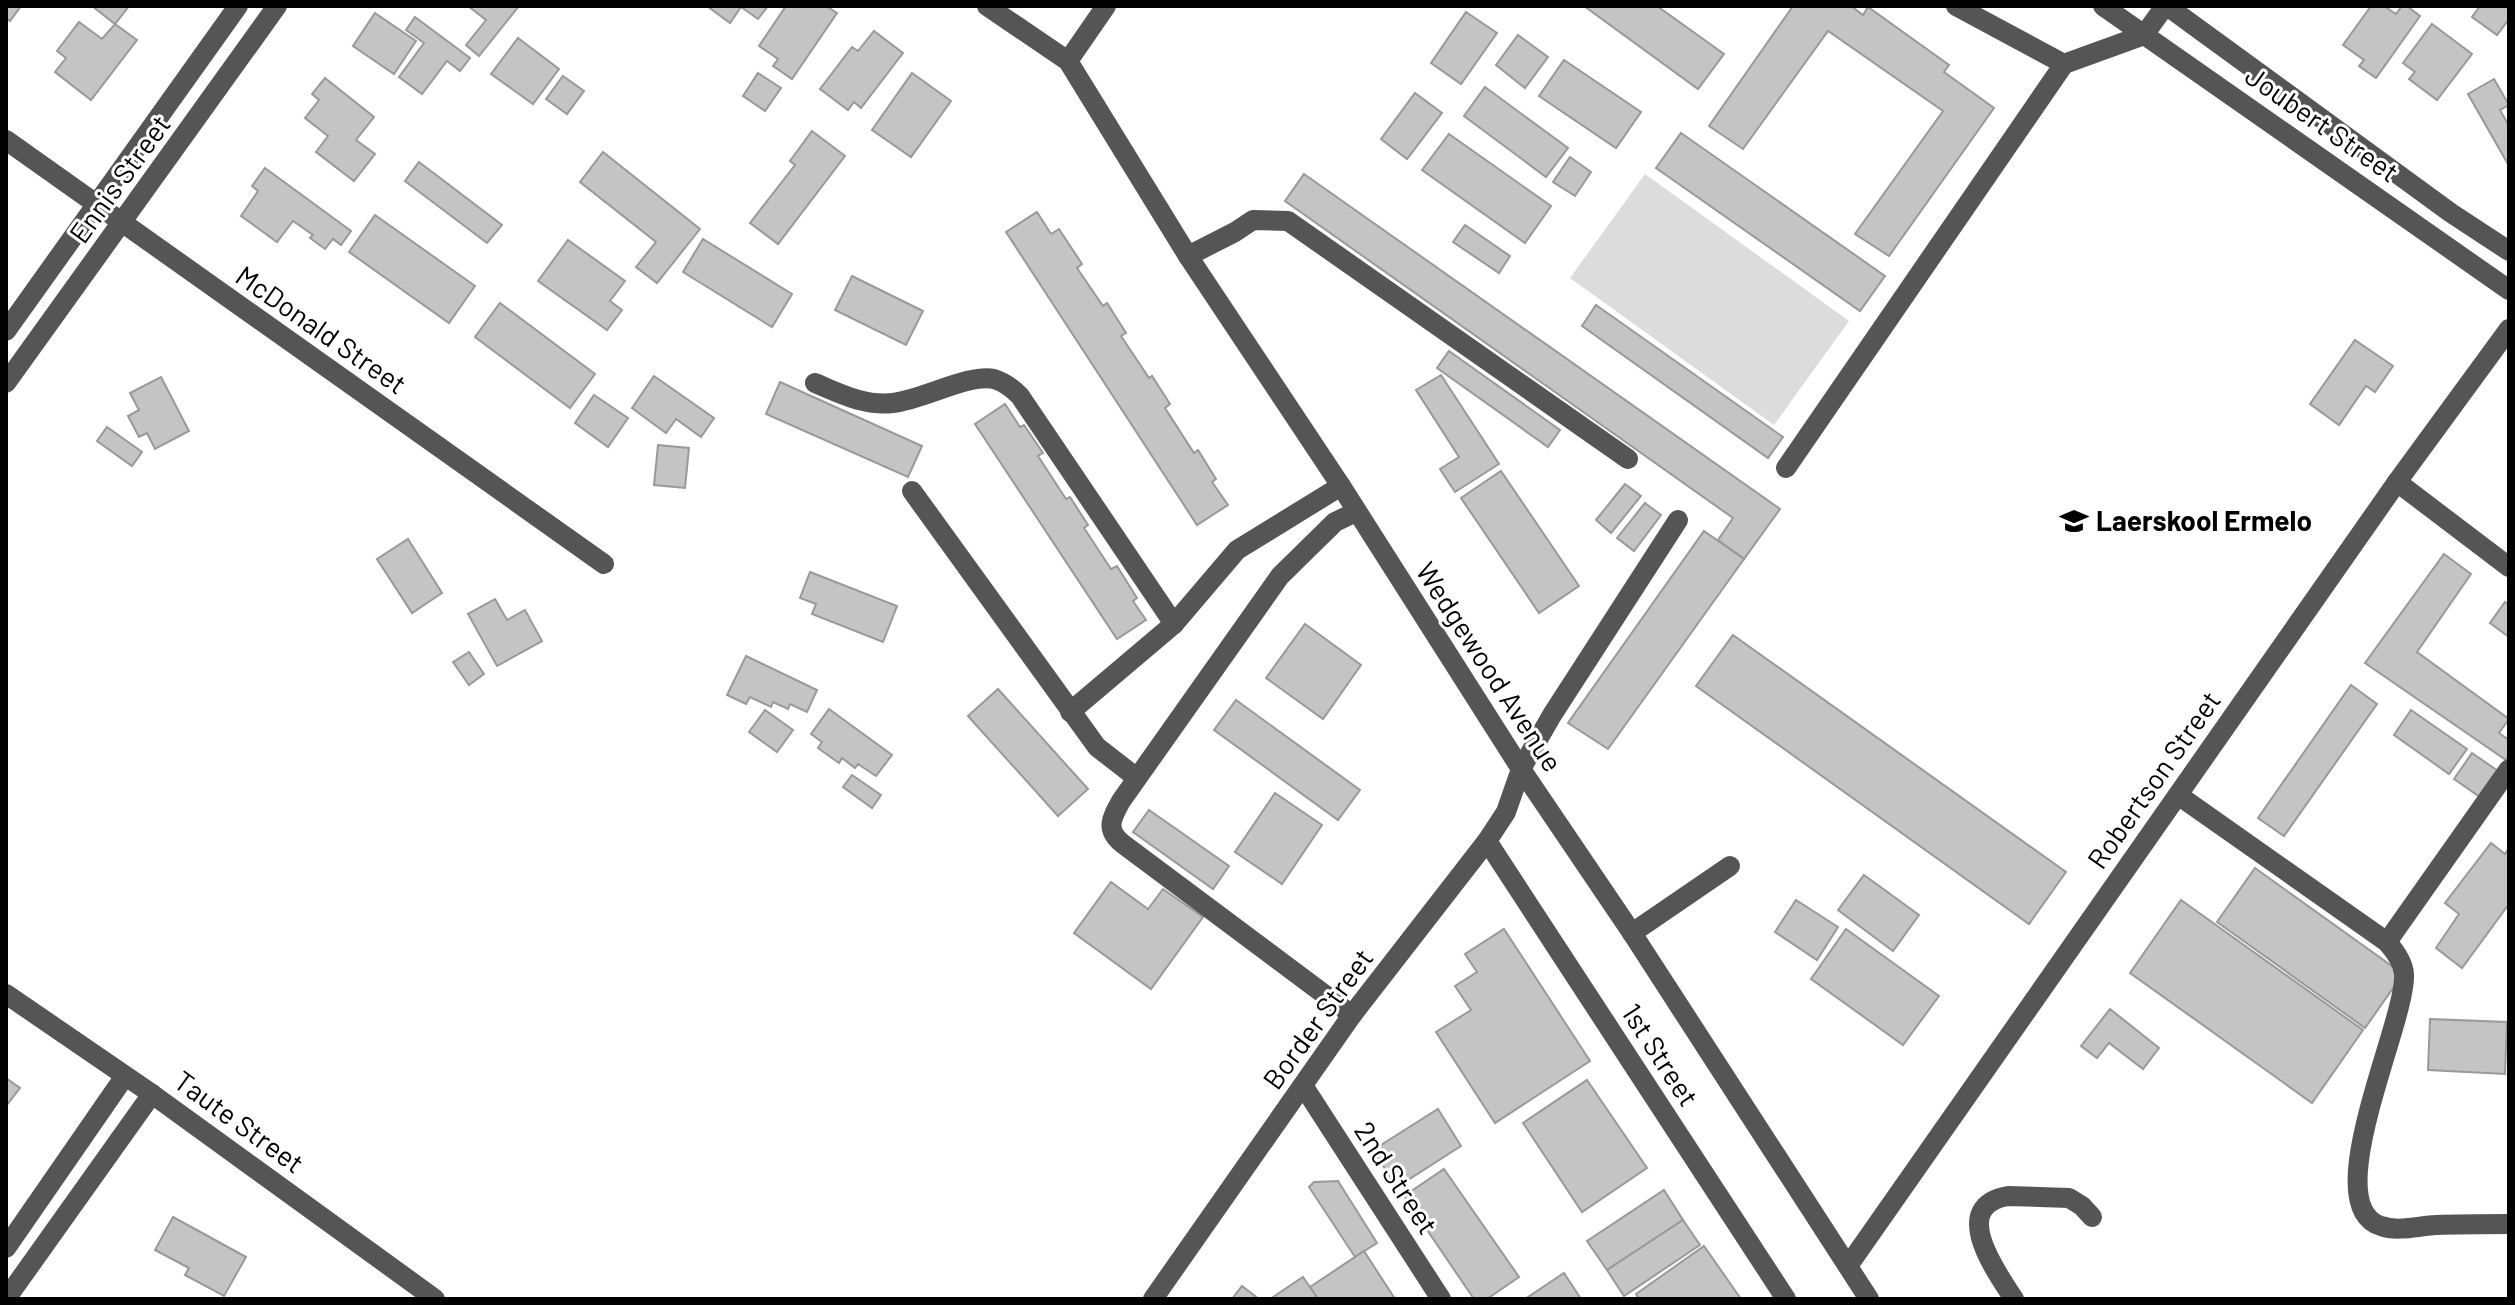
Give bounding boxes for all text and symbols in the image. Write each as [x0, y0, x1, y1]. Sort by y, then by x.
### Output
street label: Joubert Street [2239, 58, 2406, 189]
street label: Ennis Street [61, 108, 177, 249]
street label: McDonald Street [230, 258, 413, 401]
place label: Laerskool Ermelo [2096, 503, 2312, 537]
school or university icon: Laerskool Ermelo [2059, 506, 2089, 536]
street label: Wedgewood Avenue [1409, 555, 1570, 778]
street label: Robertson Street [2079, 684, 2227, 875]
street label: Border Street [1255, 942, 1380, 1095]
street label: 1st Street [1615, 997, 1707, 1112]
street label: Taute Street [168, 1063, 311, 1179]
street label: 2nd Street [1348, 1115, 1446, 1240]

